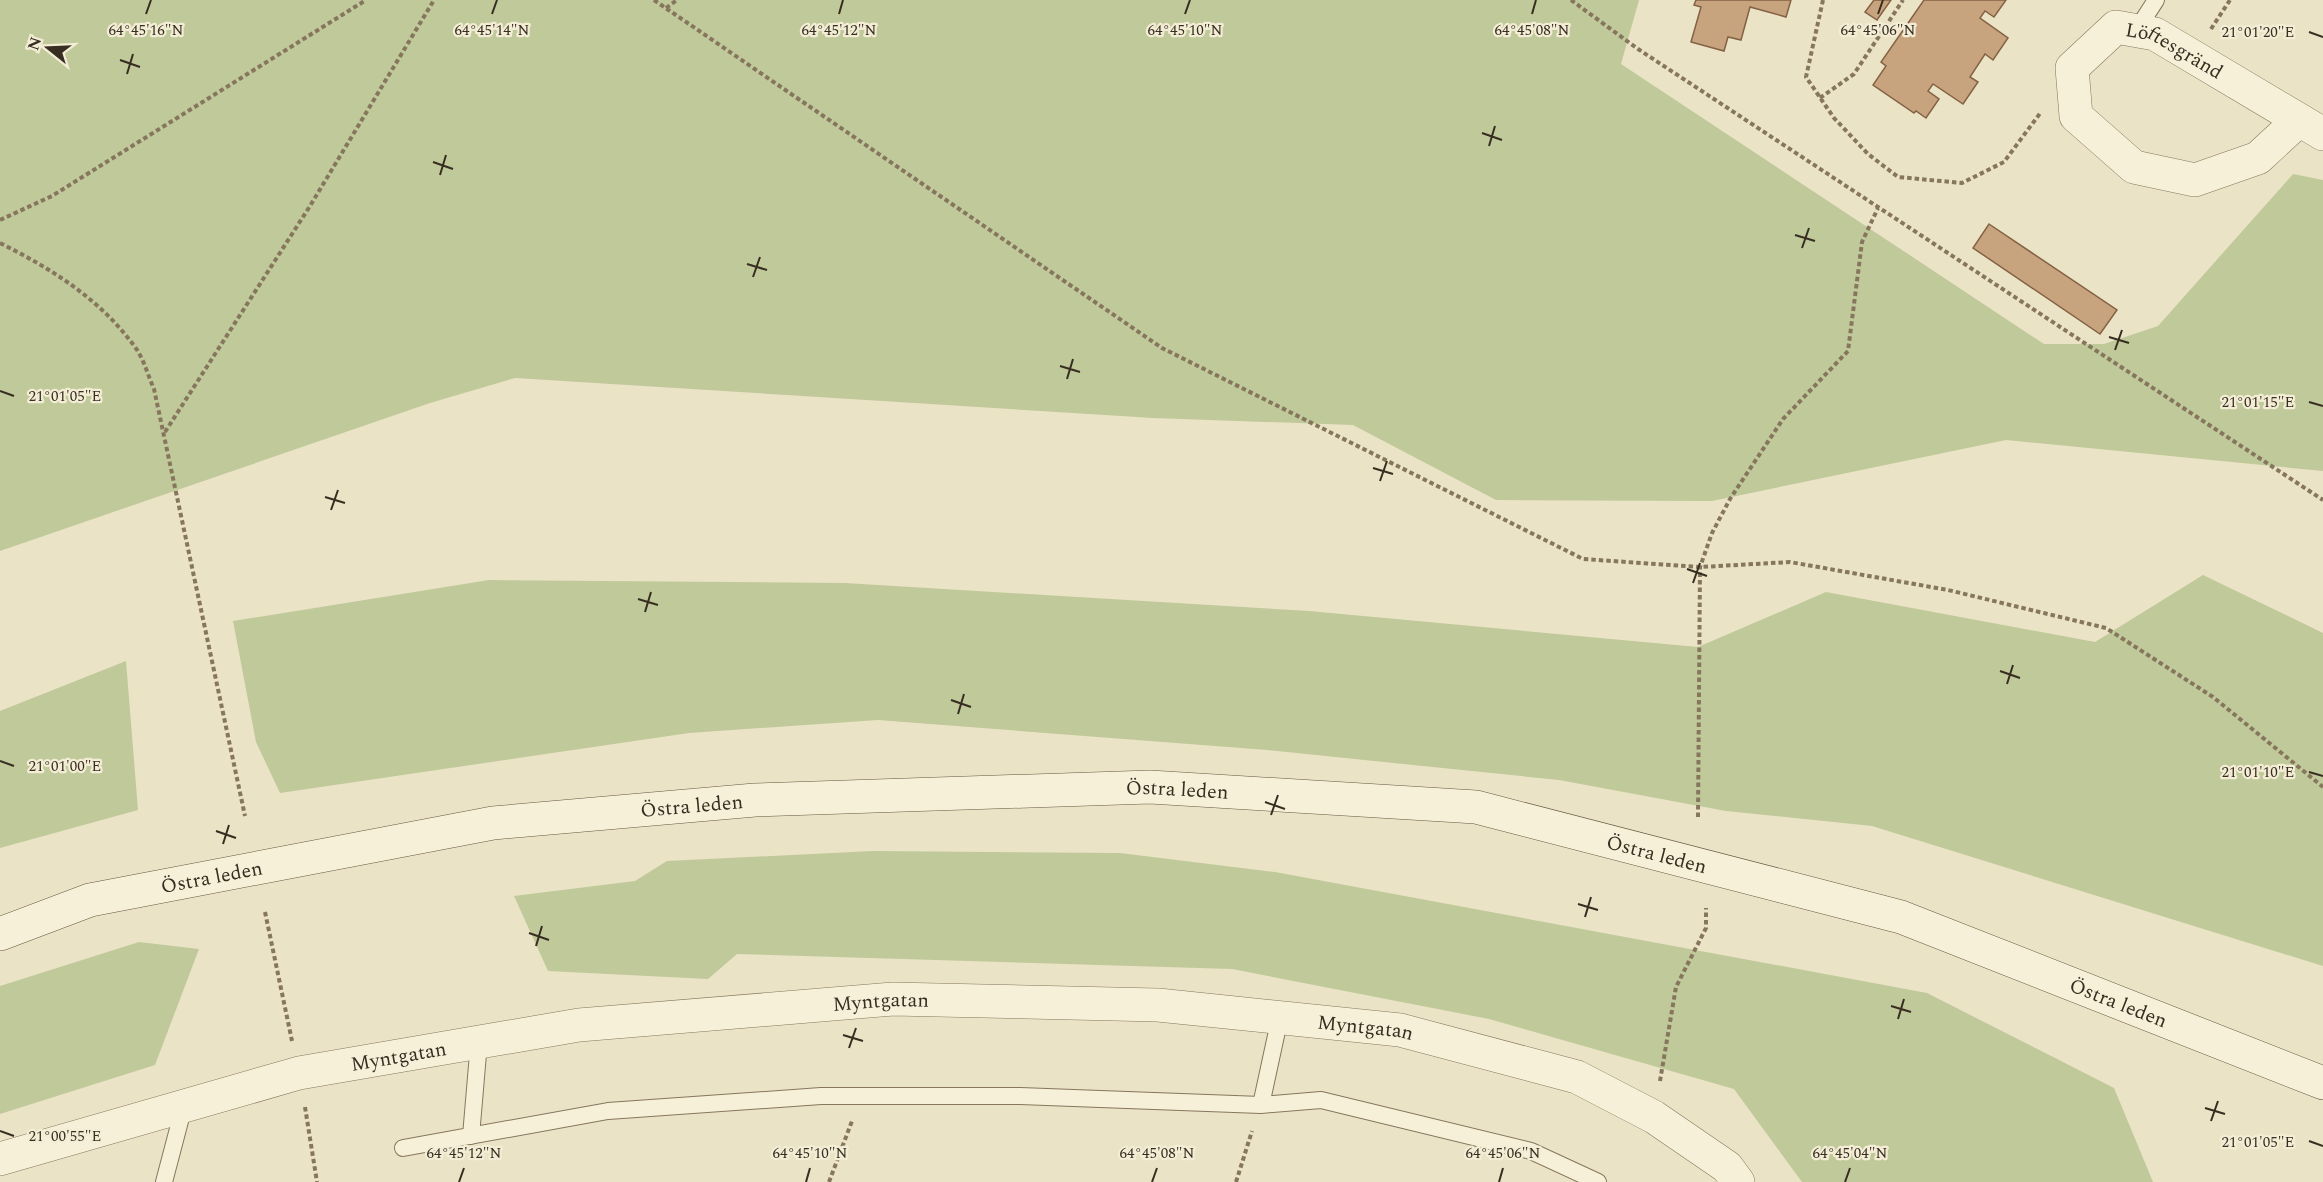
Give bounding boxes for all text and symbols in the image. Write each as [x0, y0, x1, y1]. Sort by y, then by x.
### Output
street label: Löftesgränd [2123, 15, 2229, 87]
north arrow [18, 18, 78, 78]
text: 64°45'16"N [109, 19, 184, 42]
text: 64°45'14"N [455, 19, 530, 42]
text: 64°45'12"N [802, 19, 877, 42]
text: 64°45'10"N [1148, 19, 1223, 42]
text: 64°45'08"N [1495, 19, 1570, 42]
text: 64°45'06"N [1841, 19, 1916, 42]
text: 21°01'20"E [2222, 21, 2294, 44]
text: N [21, 34, 48, 54]
text: 21°01'05"E [29, 385, 101, 408]
text: 21°01'15"E [2222, 391, 2294, 414]
text: 21°01'00"E [29, 755, 101, 778]
text: 21°01'10"E [2222, 761, 2294, 784]
street label: Östra leden [1125, 773, 1229, 808]
street label: Östra leden [639, 787, 744, 826]
street label: Östra leden [1603, 827, 1710, 882]
street label: Östra leden [158, 853, 265, 902]
street label: Östra leden [2065, 971, 2171, 1036]
street label: Myntgatan [831, 985, 929, 1020]
street label: Myntgatan [1316, 1008, 1417, 1049]
street label: Myntgatan [348, 1034, 449, 1080]
text: 21°00'55"E [29, 1125, 101, 1148]
text: 21°01'05"E [2222, 1131, 2294, 1154]
text: 64°45'12"N [427, 1142, 502, 1165]
text: 64°45'10"N [773, 1142, 848, 1165]
text: 64°45'08"N [1120, 1142, 1195, 1165]
text: 64°45'06"N [1466, 1142, 1541, 1165]
text: 64°45'04"N [1813, 1142, 1888, 1165]

